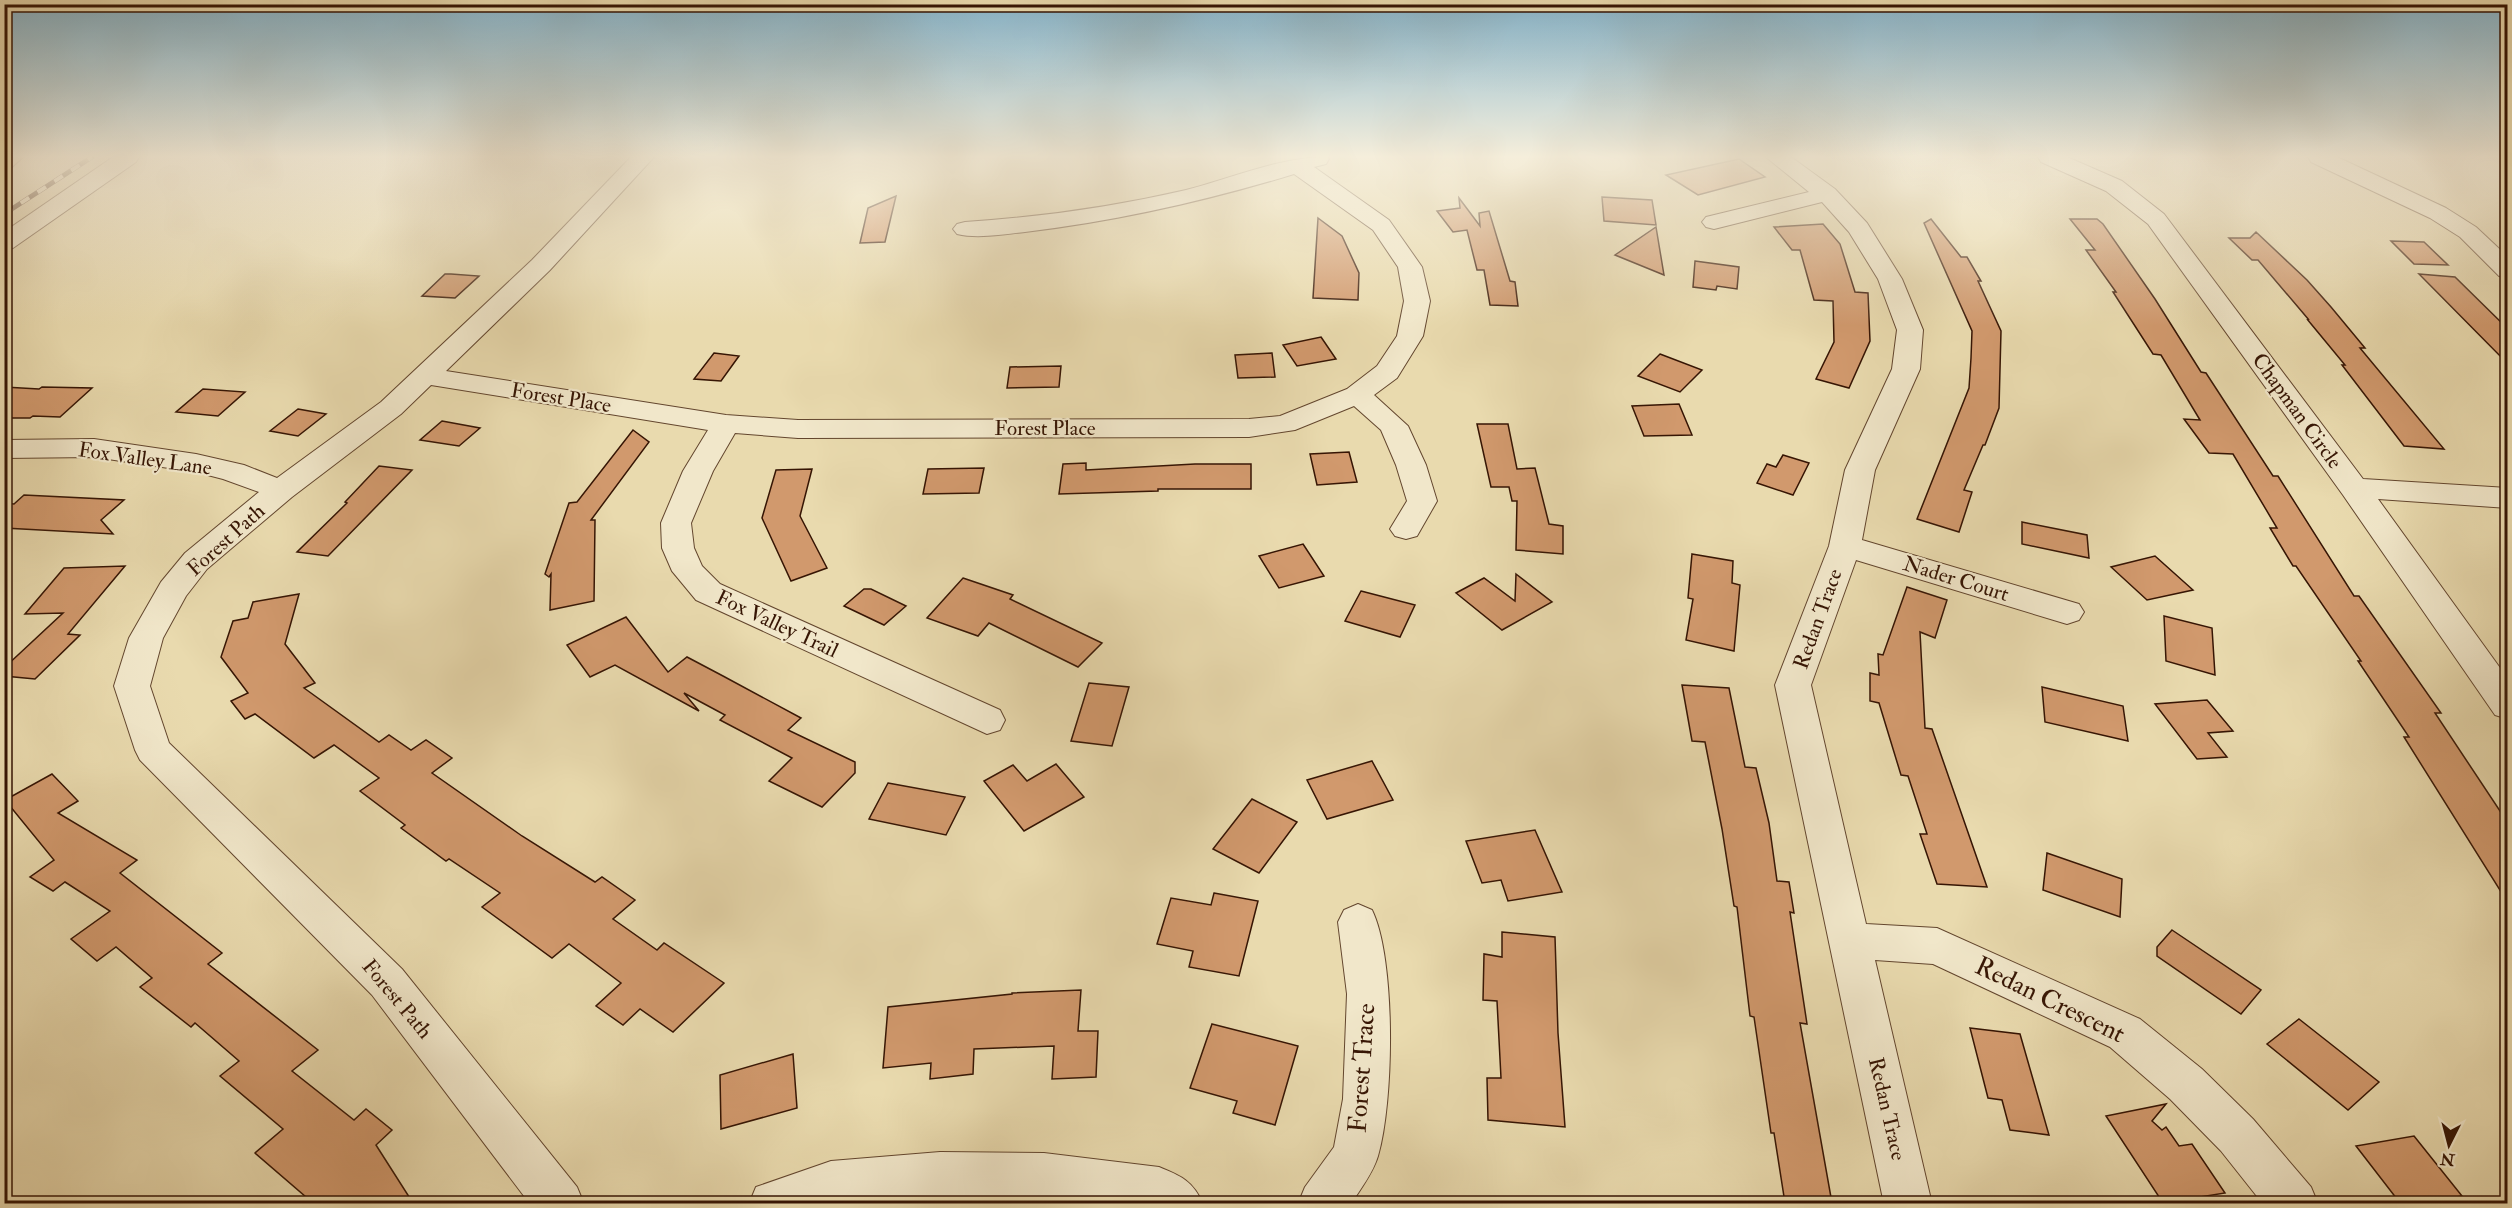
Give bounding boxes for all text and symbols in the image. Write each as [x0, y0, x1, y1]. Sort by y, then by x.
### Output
street label: Chapman Circle [2246, 348, 2348, 474]
street label: Forest Place [509, 377, 613, 419]
street label: Forest Place [994, 415, 1096, 442]
street label: Fox Valley Lane [76, 436, 214, 482]
street label: Forest Path [181, 498, 271, 582]
street label: Nader Court [1900, 550, 2012, 608]
street label: Redan Trace [1787, 565, 1849, 673]
street label: Fox Valley Trail [712, 584, 843, 664]
street label: Redan Crescent [1970, 950, 2130, 1050]
street label: Forest Path [356, 954, 438, 1044]
street label: Forest Trace [1342, 1002, 1382, 1134]
street label: Redan Trace [1862, 1055, 1912, 1163]
north arrow [2419, 1115, 2479, 1175]
text: N [2439, 1148, 2457, 1170]

